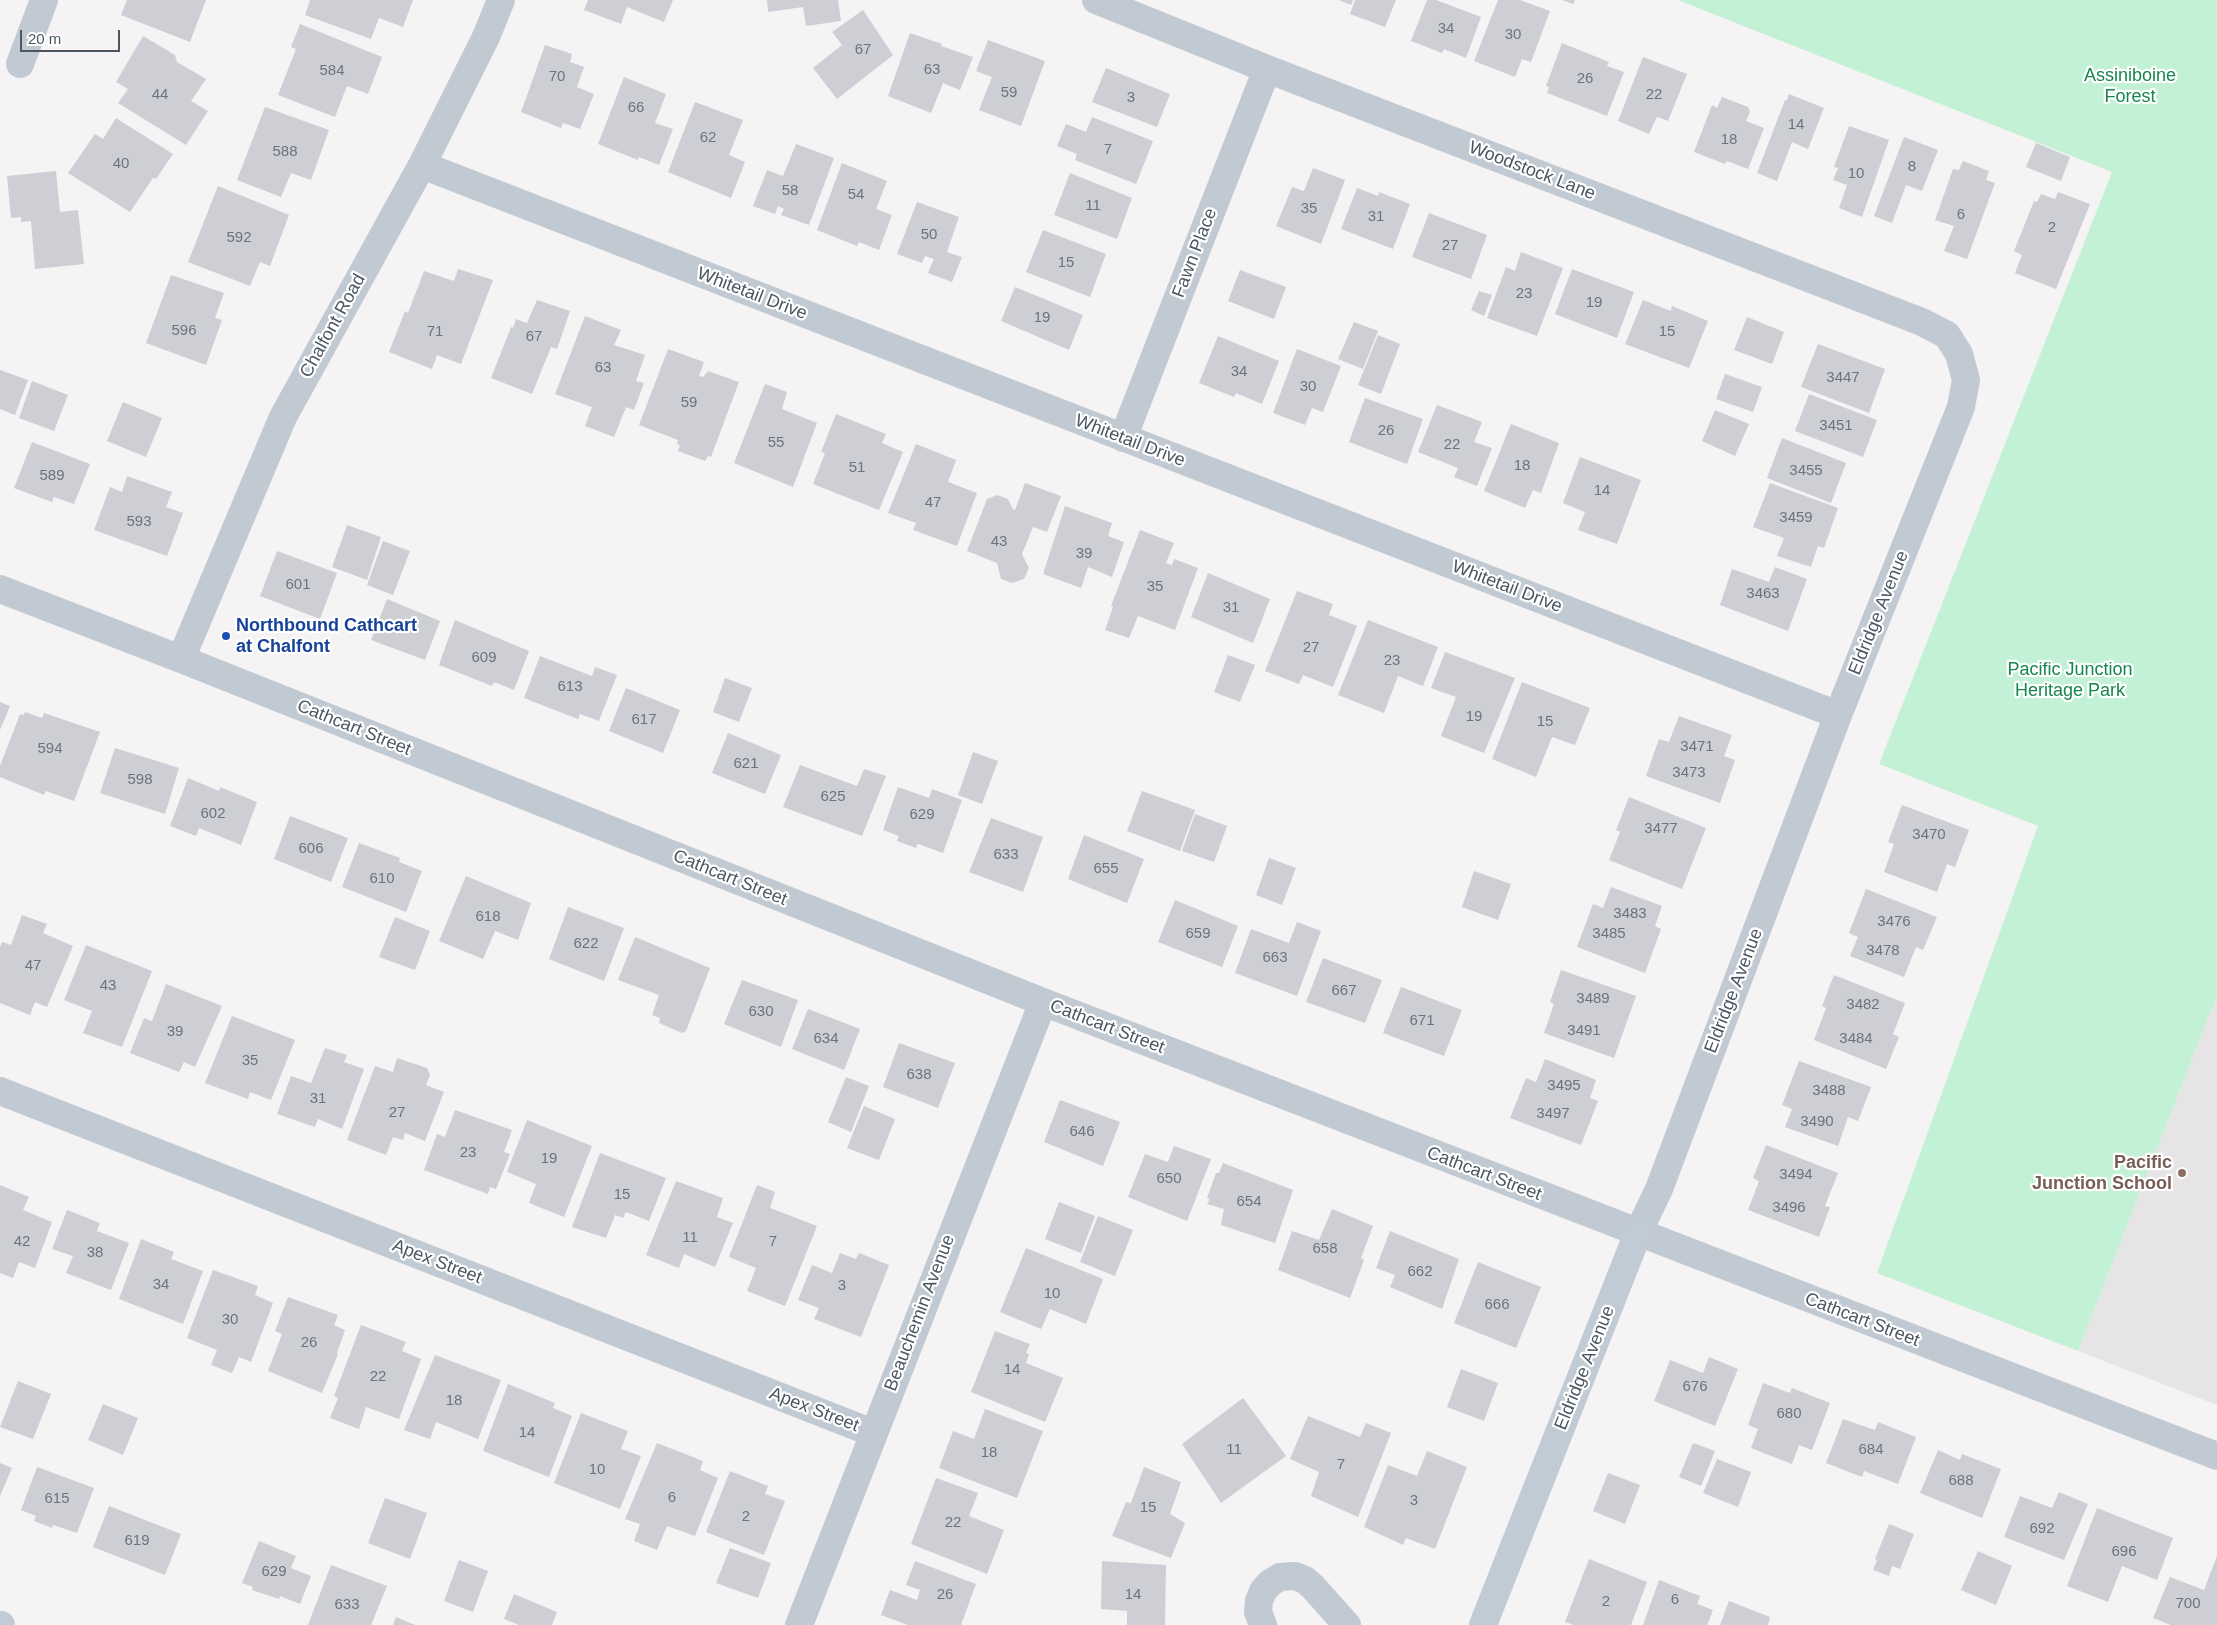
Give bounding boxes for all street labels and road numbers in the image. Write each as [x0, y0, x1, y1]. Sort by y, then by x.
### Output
street label: Woodstock Lane [1466, 137, 1598, 205]
street label: Fawn Place [1168, 205, 1222, 301]
street label: Whitetail Drive [694, 263, 810, 325]
street label: Chalfont Road [296, 270, 370, 382]
street label: Whitetail Drive [1072, 410, 1188, 472]
street label: Eldridge Avenue [1844, 548, 1914, 678]
street label: Whitetail Drive [1449, 556, 1565, 618]
street label: Cathcart Street [294, 695, 414, 761]
street label: Cathcart Street [670, 845, 790, 911]
street label: Eldridge Avenue [1700, 926, 1768, 1056]
street label: Cathcart Street [1047, 995, 1167, 1059]
street label: Cathcart Street [1424, 1142, 1544, 1206]
street label: Beauchemin Avenue [880, 1232, 960, 1394]
street label: Apex Street [389, 1235, 485, 1289]
street label: Cathcart Street [1802, 1288, 1922, 1352]
street label: Eldridge Avenue [1550, 1303, 1620, 1433]
street label: Apex Street [766, 1383, 862, 1437]

